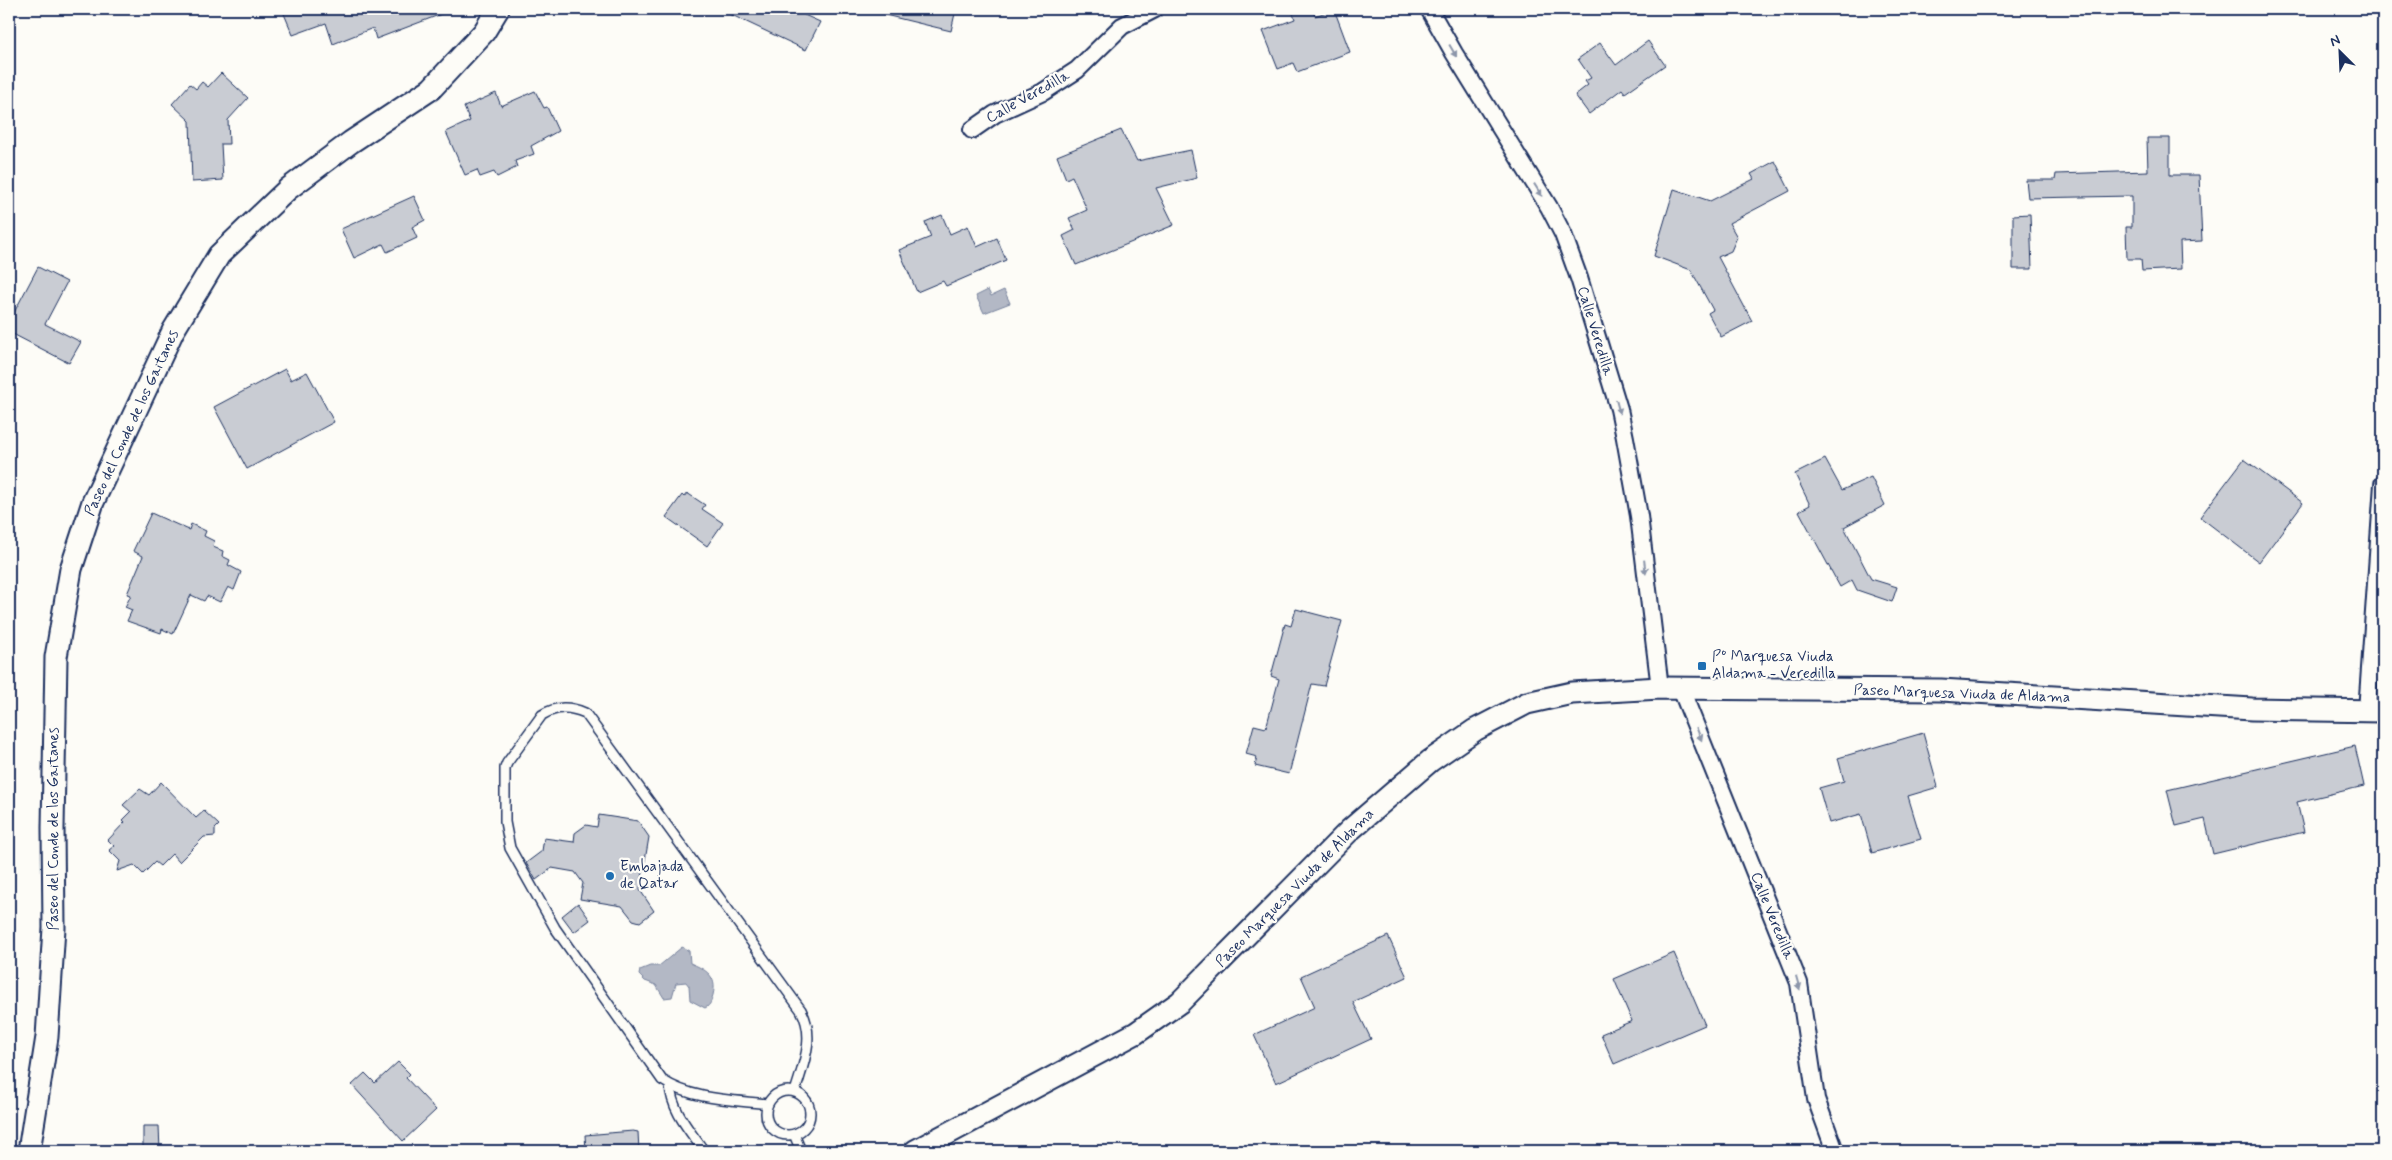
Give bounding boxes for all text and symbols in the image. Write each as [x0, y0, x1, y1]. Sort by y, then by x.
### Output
north arrow [2314, 28, 2364, 78]
text: N [2327, 31, 2343, 51]
one-way arrow [1449, 44, 1457, 59]
street label: Calle Veredilla [983, 65, 1074, 128]
one-way arrow [1534, 183, 1543, 196]
street label: Calle Veredilla [1572, 284, 1618, 379]
street label: Paseo del Conde de los Gaitanes [80, 327, 184, 519]
one-way arrow [1615, 400, 1623, 415]
one-way arrow [1641, 559, 1649, 575]
place label: Pº Marquesa Viuda Aldama - Veredilla [1712, 647, 1836, 684]
marker: Pº Marquesa Viuda Aldama - Veredilla [1696, 660, 1708, 672]
street label: Paseo Marquesa Viuda de Aldama [1853, 680, 2071, 708]
street label: Paseo del Conde de los Gaitanes [44, 727, 64, 931]
one-way arrow [1695, 727, 1703, 742]
street label: Paseo Marquesa Viuda de Aldama [1211, 804, 1379, 972]
place label: Embajada de Qatar [620, 857, 684, 894]
street label: Calle Veredilla [1745, 869, 1799, 964]
marker: Embajada de Qatar [604, 870, 616, 882]
one-way arrow [1794, 975, 1802, 990]

